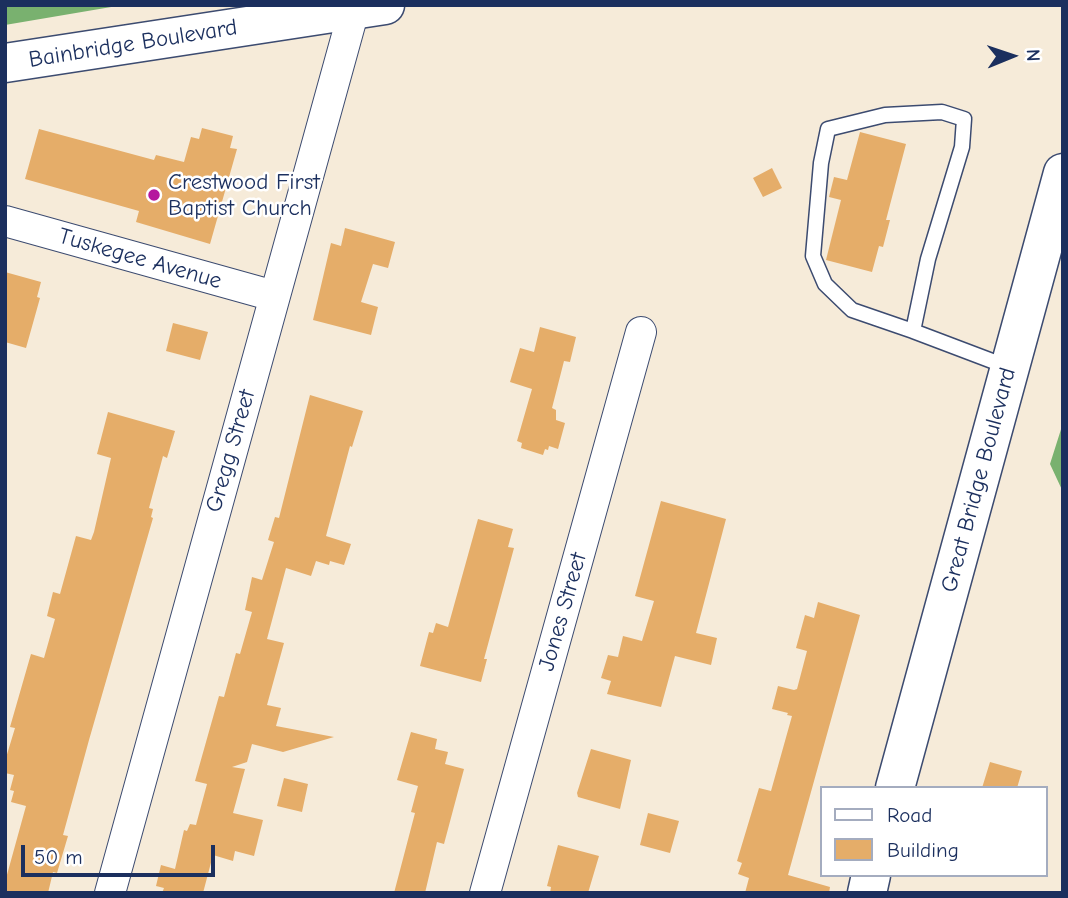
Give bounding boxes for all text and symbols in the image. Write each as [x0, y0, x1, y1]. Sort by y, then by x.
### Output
street label: Bainbridge Boulevard [27, 14, 239, 74]
north arrow [977, 21, 1047, 91]
text: N [1022, 49, 1044, 62]
place label: Crestwood First Baptist Church [168, 168, 320, 222]
marker: Crestwood First Baptist Church [146, 187, 162, 203]
street label: Tuskegee Avenue [55, 223, 225, 295]
street label: Great Bridge Boulevard [936, 365, 1022, 595]
street label: Gregg Street [200, 386, 262, 516]
street label: Jones Street [533, 550, 593, 674]
legend [820, 786, 1047, 877]
text: Road [887, 803, 932, 827]
scale bar [24, 832, 219, 876]
text: Building [887, 838, 959, 862]
text: 50 m [34, 845, 83, 869]

